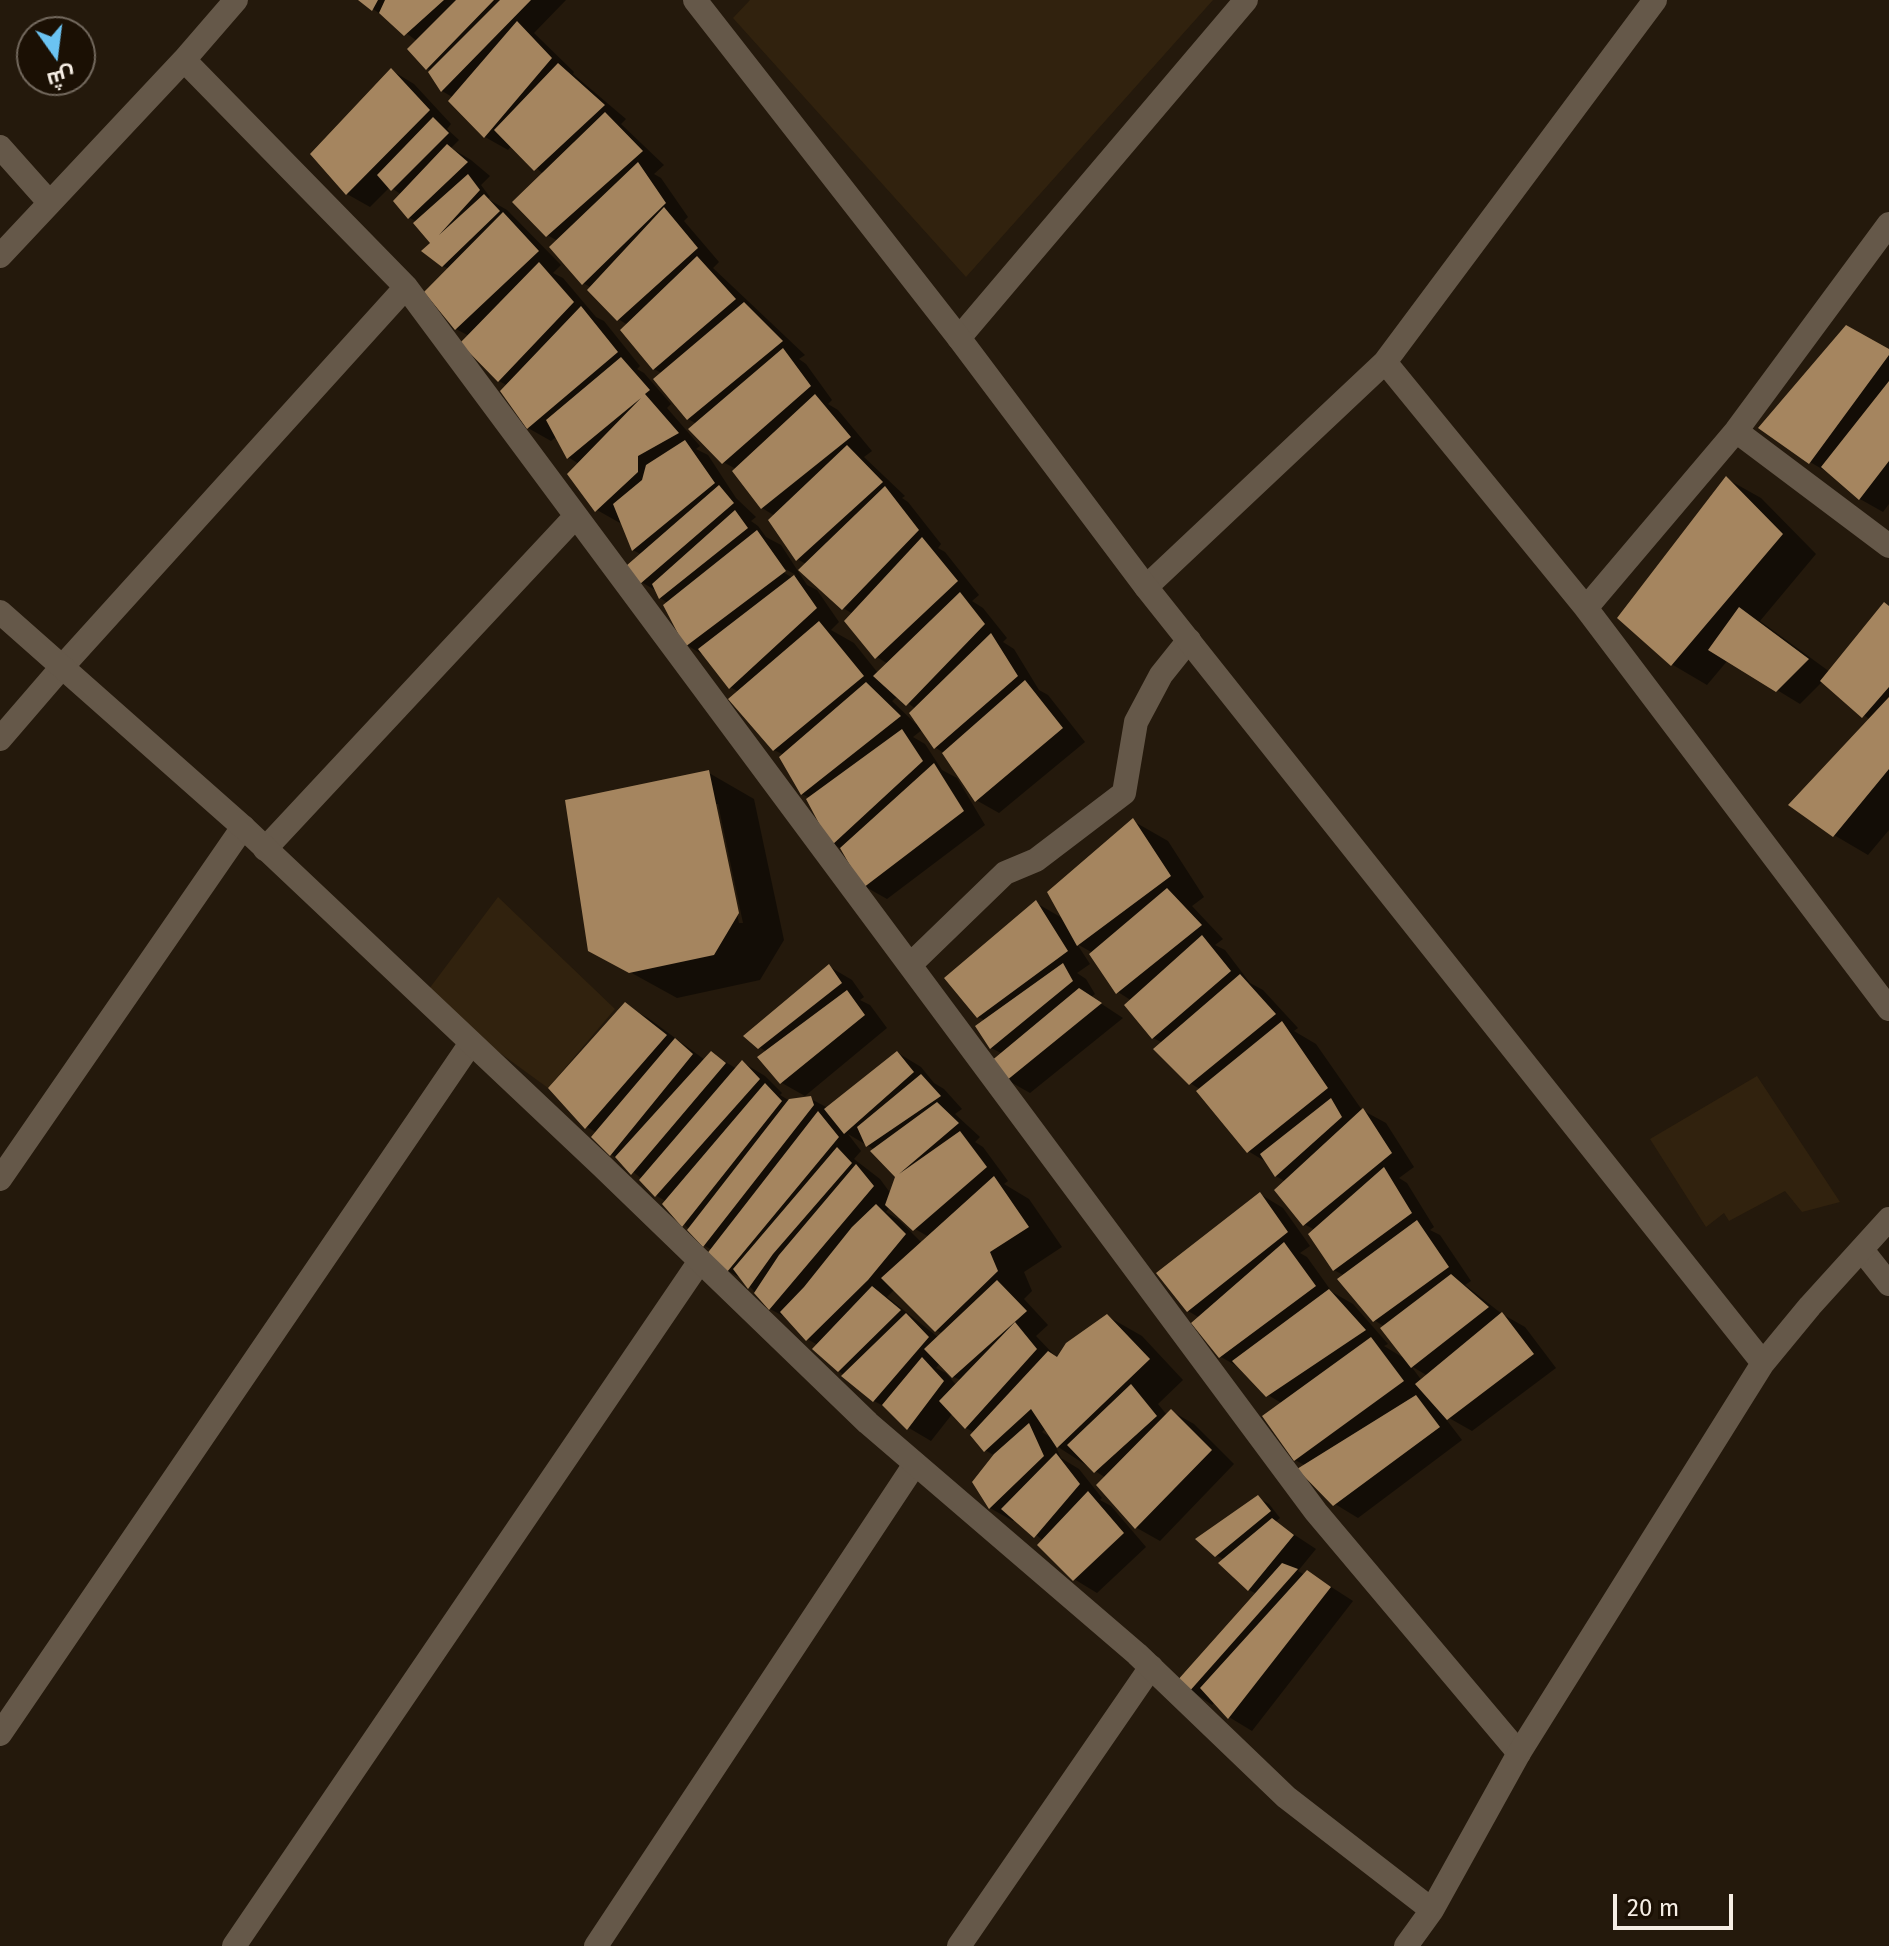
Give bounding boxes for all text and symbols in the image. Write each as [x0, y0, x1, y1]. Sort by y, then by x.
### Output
north arrow [16, 16, 96, 96]
text: ش [44, 61, 78, 94]
scale bar [1617, 1878, 1737, 1928]
text: 20 m [1627, 1894, 1679, 1922]

